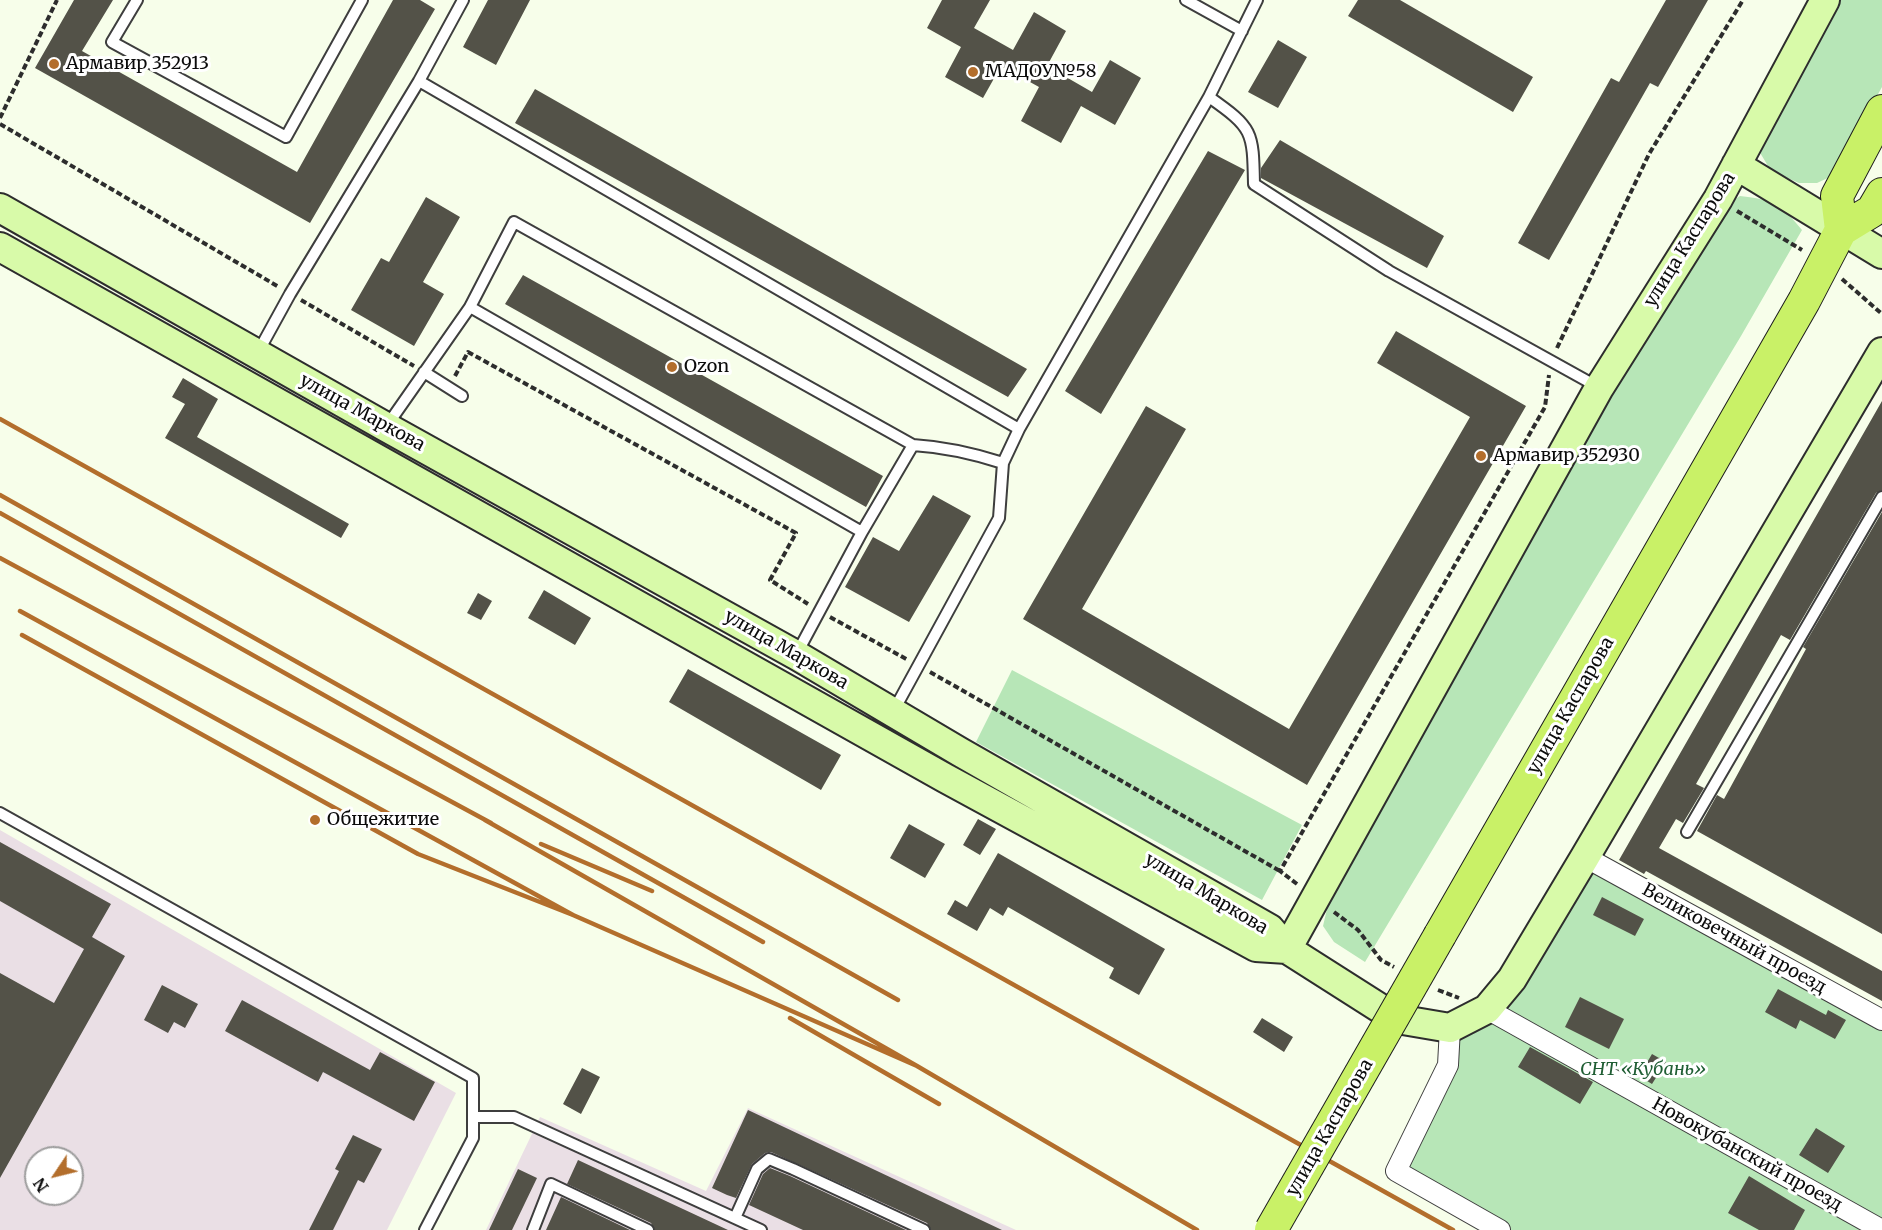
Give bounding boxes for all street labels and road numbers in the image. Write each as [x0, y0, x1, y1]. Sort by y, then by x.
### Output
street label: улица Каспарова [1640, 169, 1740, 311]
street label: улица Маркова [296, 370, 428, 456]
street label: улица Маркова [720, 606, 852, 694]
street label: улица Каспарова [1523, 634, 1619, 778]
street label: улица Маркова [1141, 849, 1271, 939]
street label: Великовечный проезд [1638, 879, 1830, 999]
street label: улица Каспарова [1282, 1056, 1378, 1200]
street label: Новокубанский проезд [1648, 1094, 1846, 1216]

